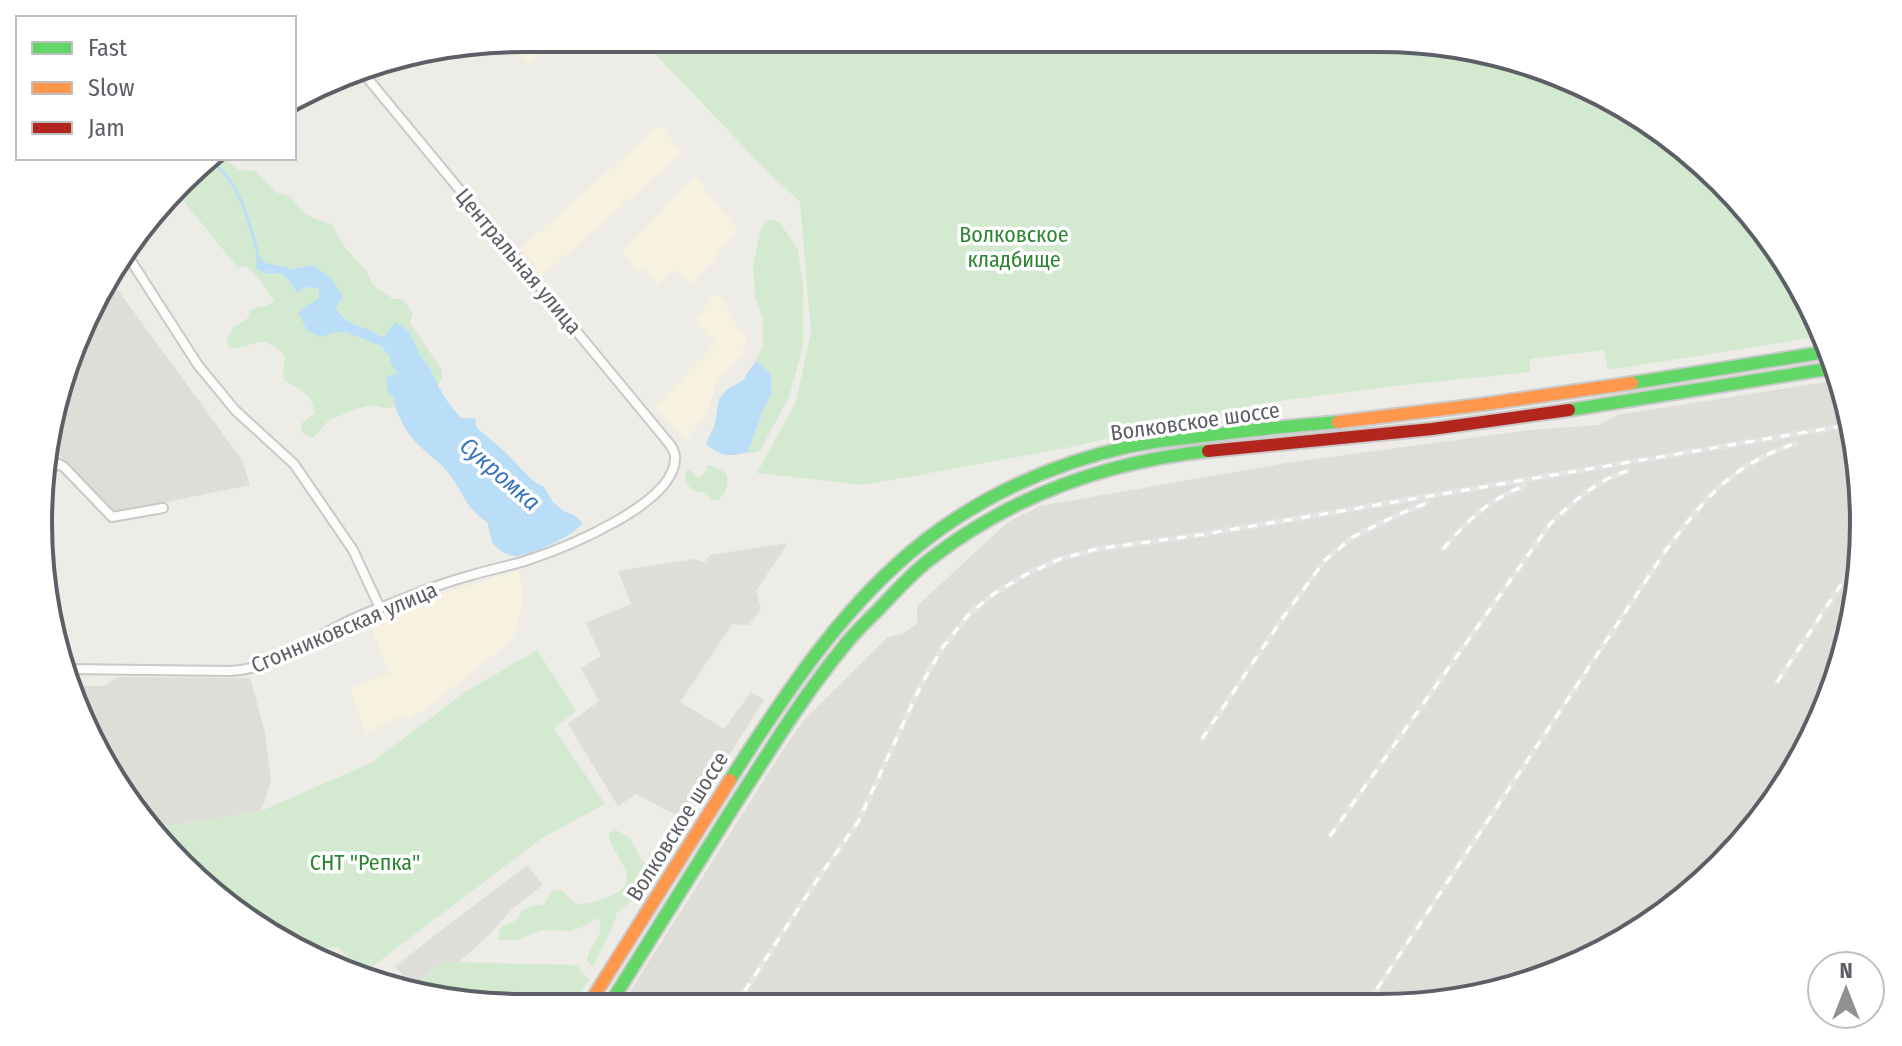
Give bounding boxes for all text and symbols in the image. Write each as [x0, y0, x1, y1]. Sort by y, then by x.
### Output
legend [16, 16, 296, 160]
text: Fast [88, 34, 127, 62]
text: Slow [88, 74, 135, 102]
text: Jam [88, 114, 125, 142]
street label: Центральная улица [450, 183, 588, 340]
park label: Волковское кладбище [959, 221, 1069, 273]
street label: Волковское шоссе [1109, 396, 1281, 447]
water label: Сукромка [454, 432, 546, 516]
street label: Сгонниковская улица [247, 576, 441, 679]
street label: Волковское шоссе [621, 747, 734, 906]
park label: СНТ "Репка" [310, 849, 420, 876]
north arrow [1806, 950, 1886, 1030]
text: N [1839, 957, 1853, 984]

